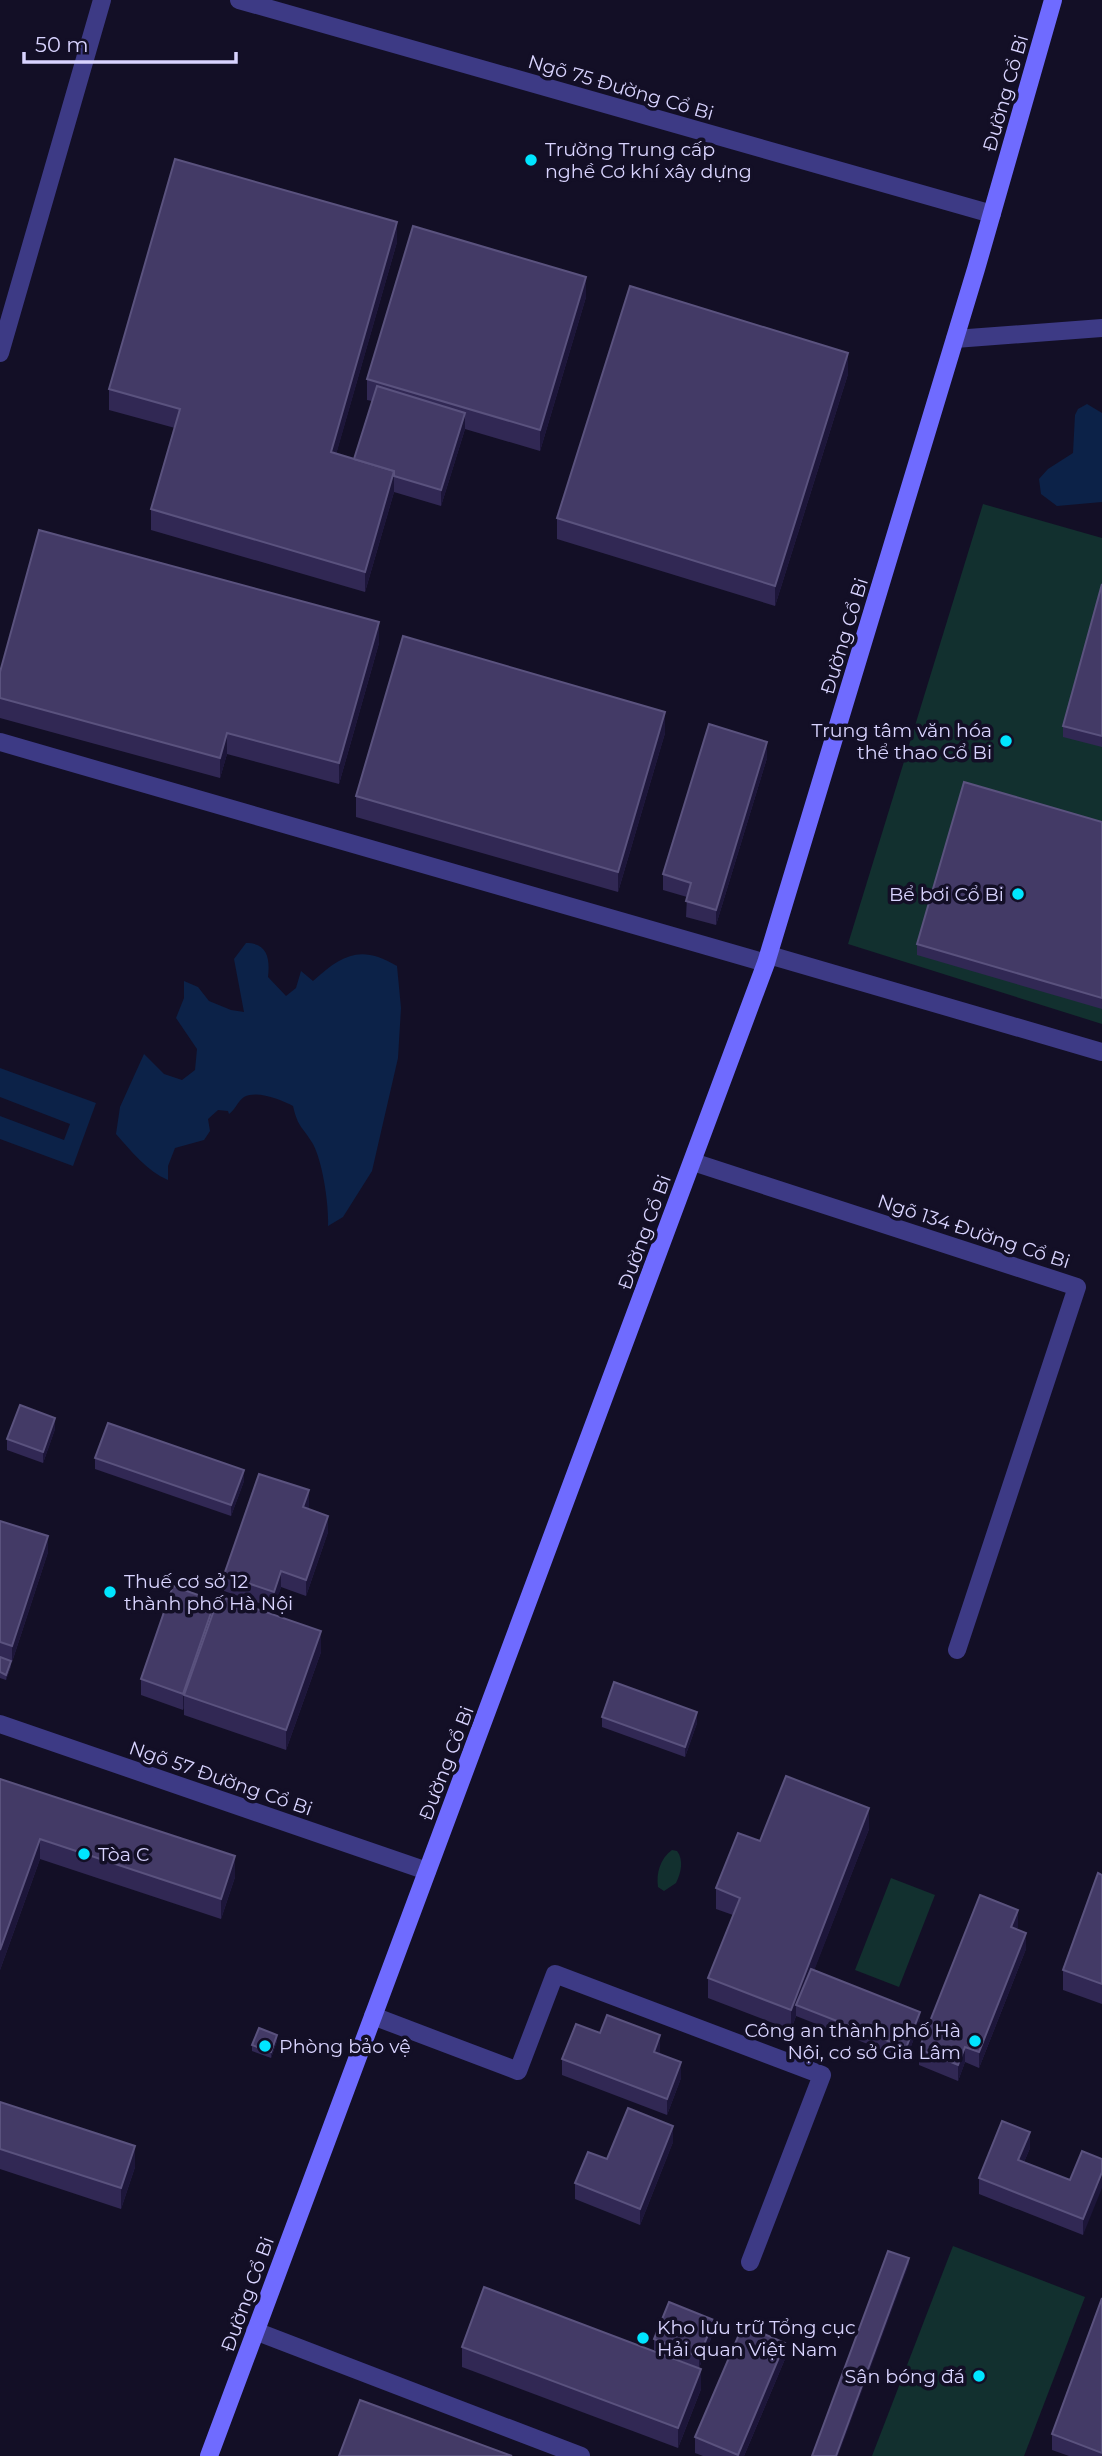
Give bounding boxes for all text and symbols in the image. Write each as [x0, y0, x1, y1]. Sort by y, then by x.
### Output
scale bar [24, 21, 236, 65]
text: 50 m [35, 32, 89, 57]
street label: Đường Cổ Bi [978, 32, 1033, 154]
street label: Ngõ 75 Đường Cổ Bi [525, 50, 716, 125]
place label: Trường Trung cấp nghề Cơ khí xây dựng [545, 138, 752, 183]
marker: Trường Trung cấp nghề Cơ khí xây dựng [523, 152, 539, 168]
street label: Đường Cổ Bi [816, 575, 873, 697]
place label: Trung tâm văn hóa thể thao Cổ Bi [812, 719, 992, 764]
marker: Trung tâm văn hóa thể thao Cổ Bi [998, 733, 1014, 749]
place label: Bể bơi Cổ Bi [889, 883, 1004, 906]
marker: Bể bơi Cổ Bi [1010, 886, 1026, 902]
street label: Đường Cổ Bi [613, 1172, 676, 1293]
street label: Ngõ 134 Đường Cổ Bi [875, 1190, 1073, 1273]
place label: Thuế cơ sở 12 thành phố Hà Nội [124, 1570, 293, 1615]
marker: Thuế cơ sở 12 thành phố Hà Nội [102, 1584, 118, 1600]
street label: Đường Cổ Bi [414, 1703, 479, 1824]
street label: Ngõ 57 Đường Cổ Bi [126, 1736, 316, 1821]
place label: Tòa C [98, 1843, 149, 1866]
marker: Tòa C [76, 1846, 92, 1862]
place label: Công an thành phố Hà Nội, cơ sở Gia Lâm [744, 2019, 961, 2064]
marker: Công an thành phố Hà Nội, cơ sở Gia Lâm [967, 2033, 983, 2049]
place label: Phòng bảo vệ [279, 2035, 411, 2058]
marker: Phòng bảo vệ [257, 2038, 273, 2054]
street label: Đường Cổ Bi [216, 2234, 279, 2355]
place label: Kho lưu trữ Tổng cục Hải quan Việt Nam [657, 2316, 856, 2361]
marker: Kho lưu trữ Tổng cục Hải quan Việt Nam [635, 2330, 651, 2346]
place label: Sân bóng đá [845, 2365, 965, 2388]
marker: Sân bóng đá [971, 2368, 987, 2384]

